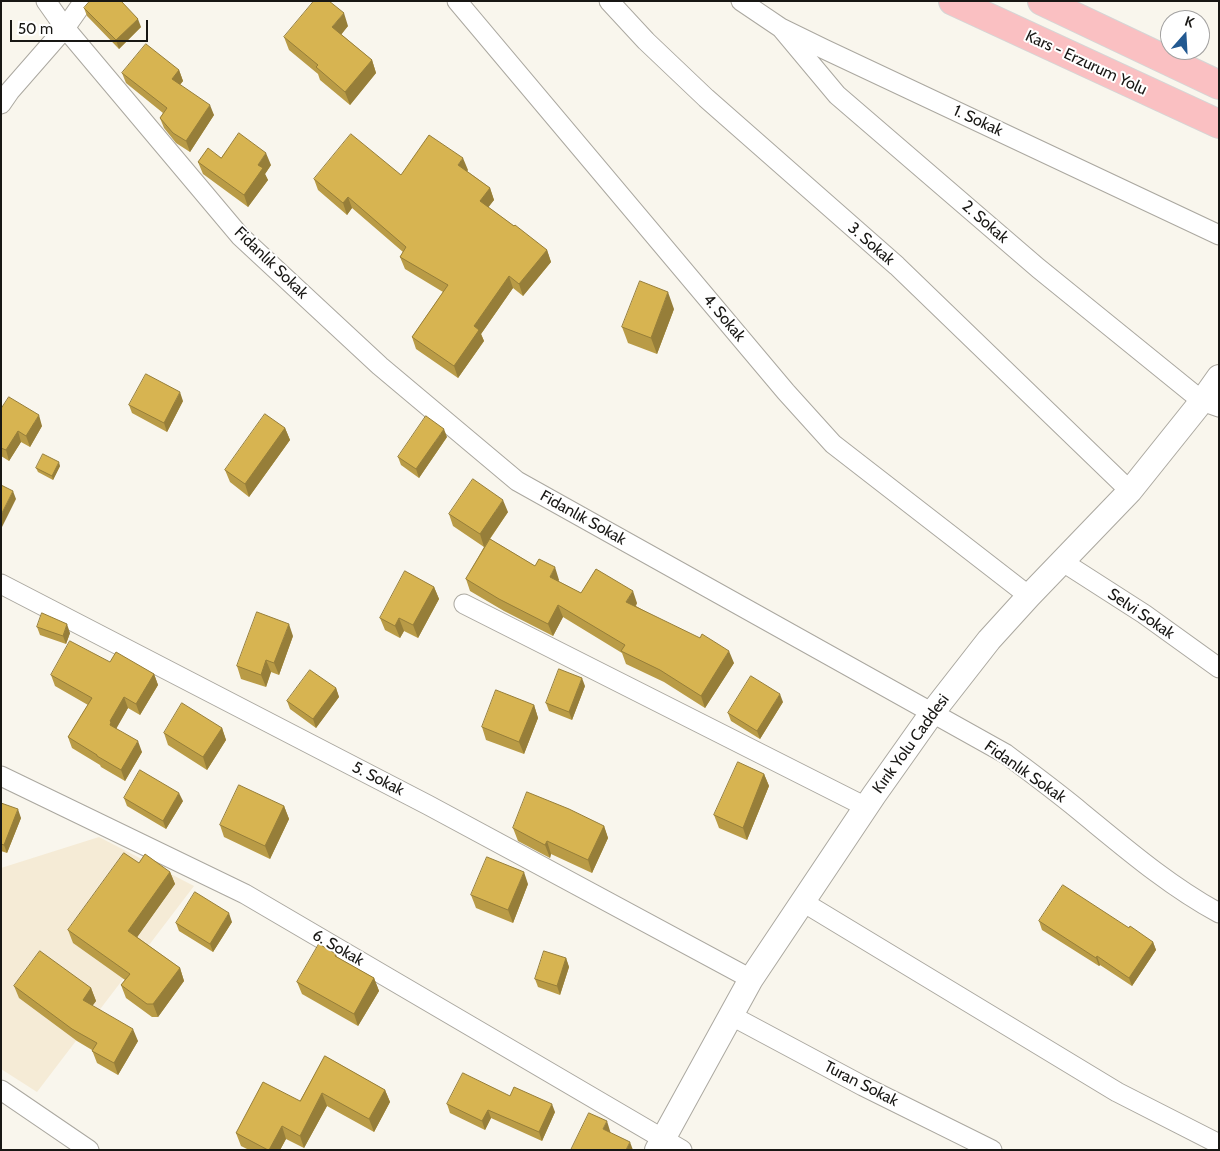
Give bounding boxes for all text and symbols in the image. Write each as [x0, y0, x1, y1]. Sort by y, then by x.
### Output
scale bar [12, 10, 150, 42]
north arrow [1160, 10, 1210, 60]
text: K [1182, 12, 1197, 32]
text: 50 m [18, 20, 53, 38]
street label: Kars - Erzurum Yolu [1022, 26, 1150, 100]
street label: 1. Sokak [950, 101, 1006, 141]
street label: 2. Sokak [958, 197, 1012, 247]
street label: 3. Sokak [844, 218, 898, 270]
street label: Fidanlık Sokak [230, 223, 312, 303]
street label: 4. Sokak [699, 290, 749, 346]
street label: Fidanlık Sokak [537, 487, 629, 549]
street label: Selvi Sokak [1104, 585, 1178, 643]
street label: Kırık Yolu Caddesi [869, 691, 953, 797]
street label: Fidanlık Sokak [981, 737, 1069, 807]
street label: 5. Sokak [349, 758, 407, 800]
street label: 6. Sokak [309, 926, 367, 970]
street label: Turan Sokak [821, 1057, 901, 1111]

